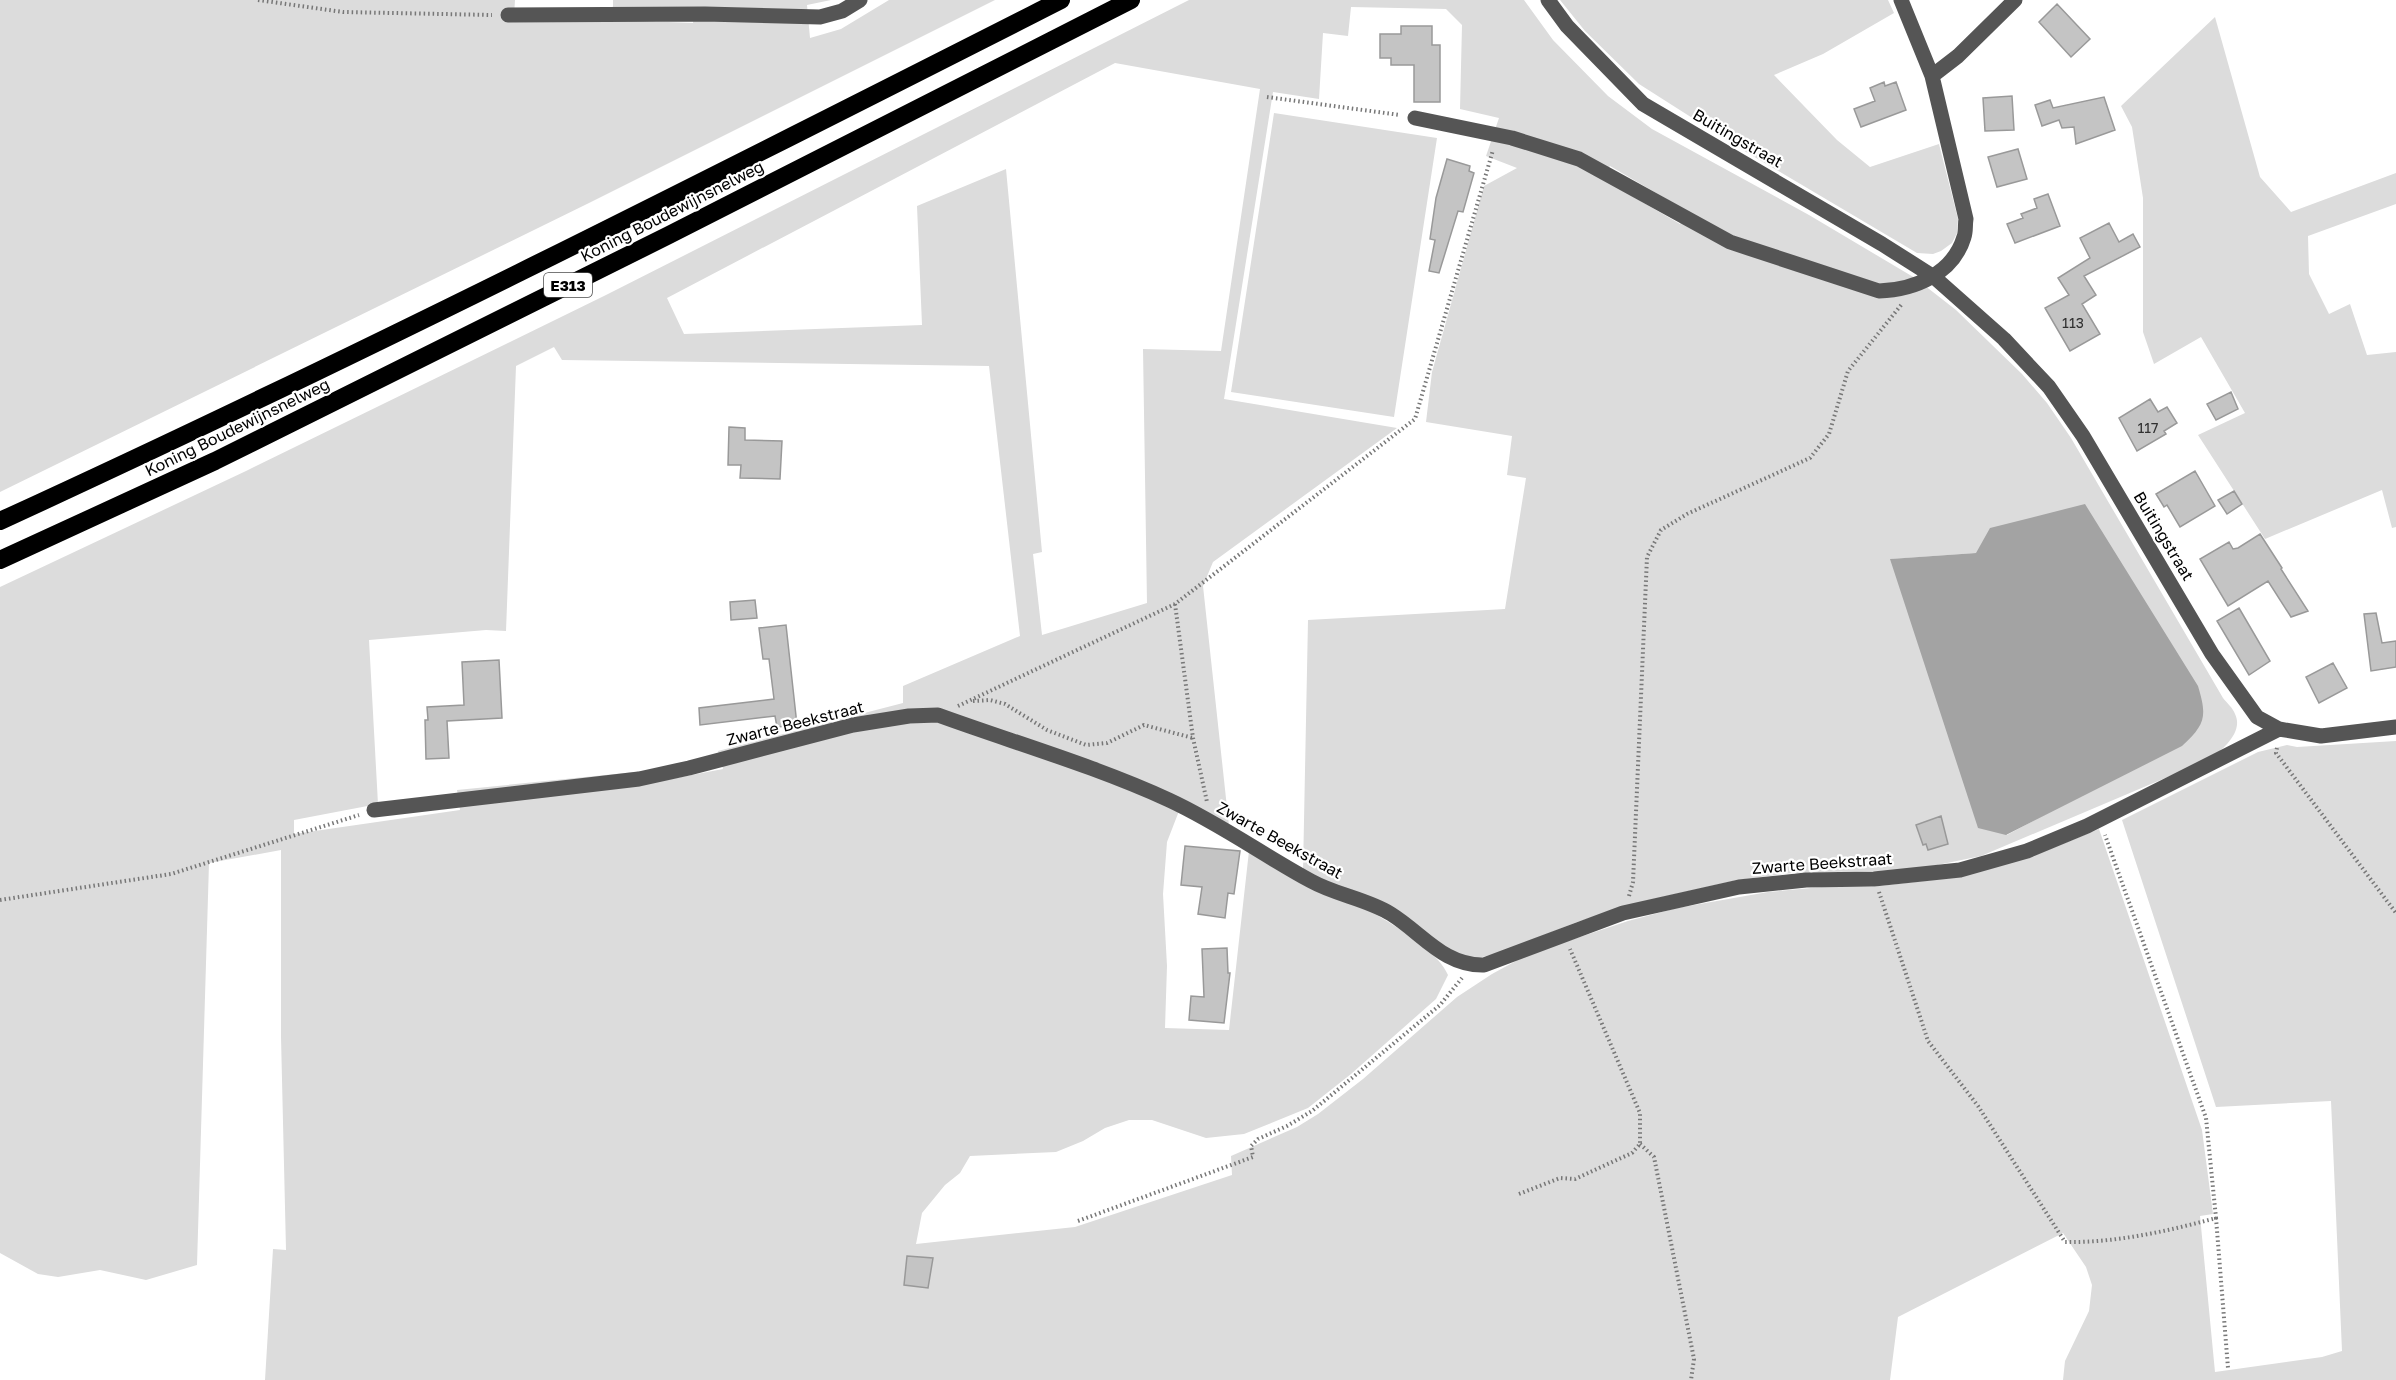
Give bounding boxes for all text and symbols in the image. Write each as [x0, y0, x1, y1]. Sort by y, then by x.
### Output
street label: Buitingstraat [1690, 104, 1786, 172]
street label: Koning Boudewijnsnelweg [577, 156, 767, 266]
road number: E313 [544, 273, 592, 297]
house number: 113 [2062, 314, 2084, 331]
street label: Koning Boudewijnsnelweg [141, 374, 333, 480]
house number: 117 [2138, 419, 2159, 436]
street label: Buitingstraat [2130, 488, 2198, 584]
street label: Zwarte Beekstraat [724, 696, 866, 750]
street label: Zwarte Beekstraat [1214, 797, 1346, 883]
street label: Zwarte Beekstraat [1751, 848, 1893, 878]

